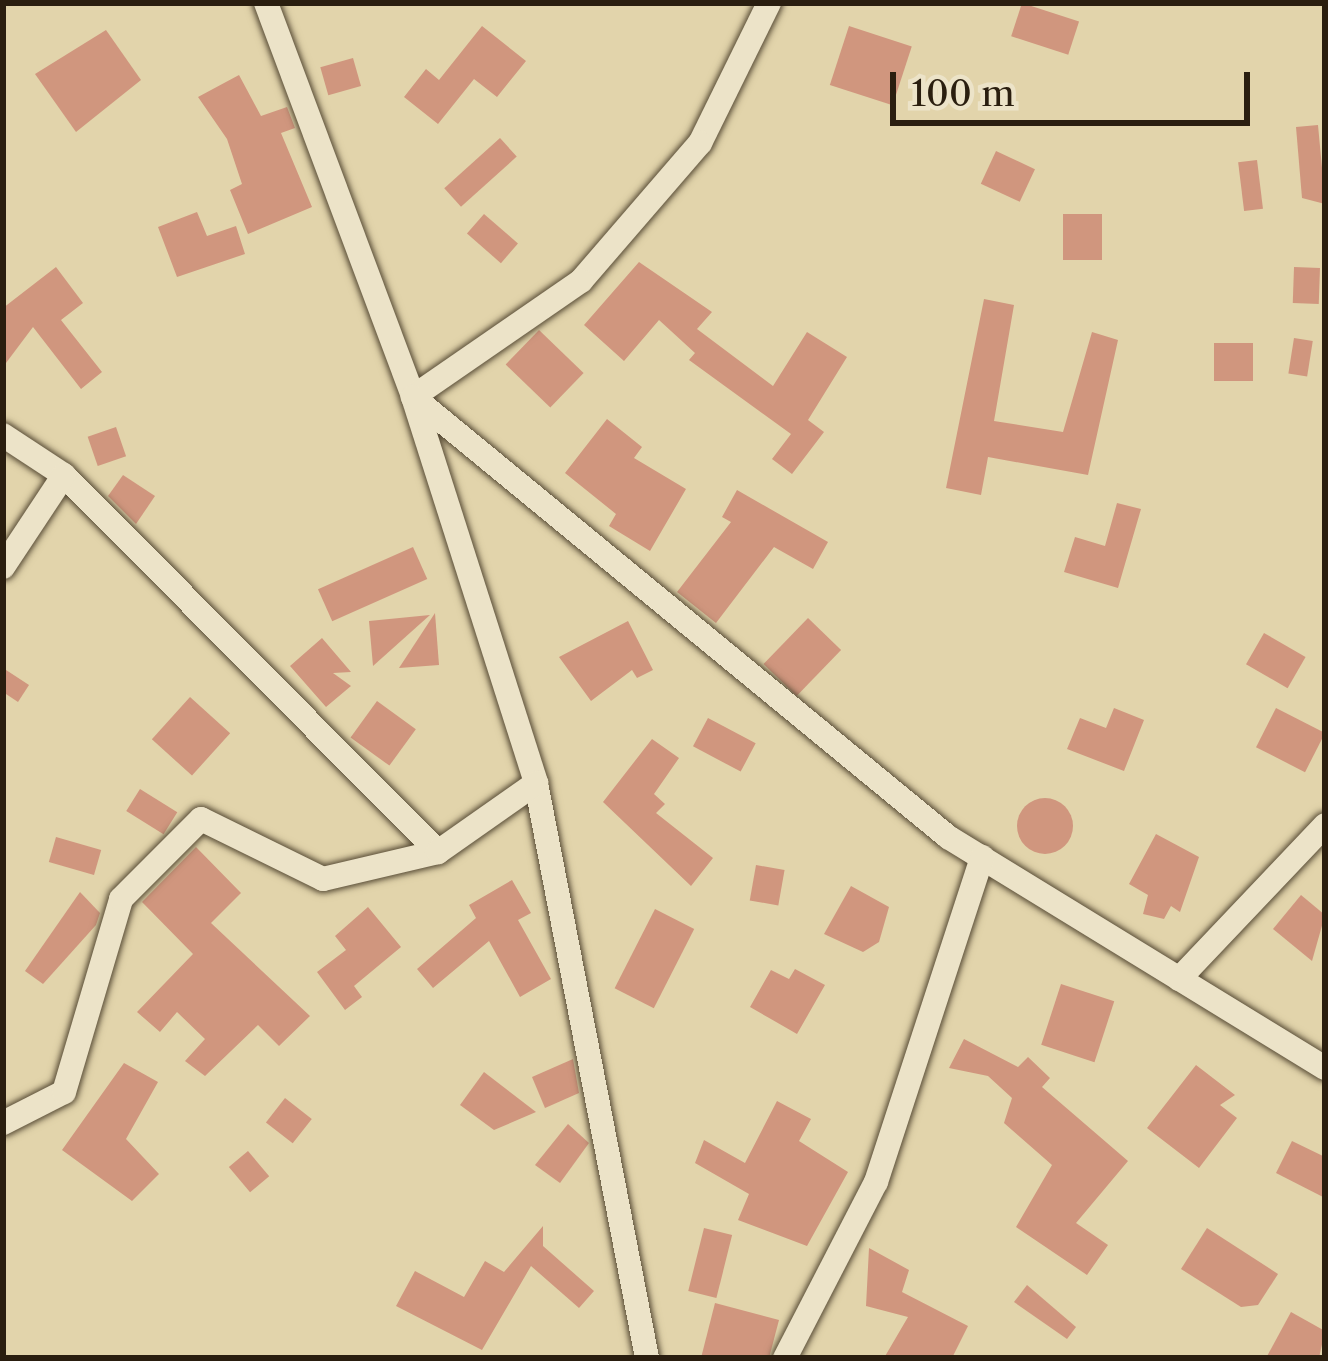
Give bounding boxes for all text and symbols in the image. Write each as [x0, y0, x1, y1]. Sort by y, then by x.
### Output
scale bar [896, 48, 1256, 122]
text: 100 m [911, 71, 1015, 115]

